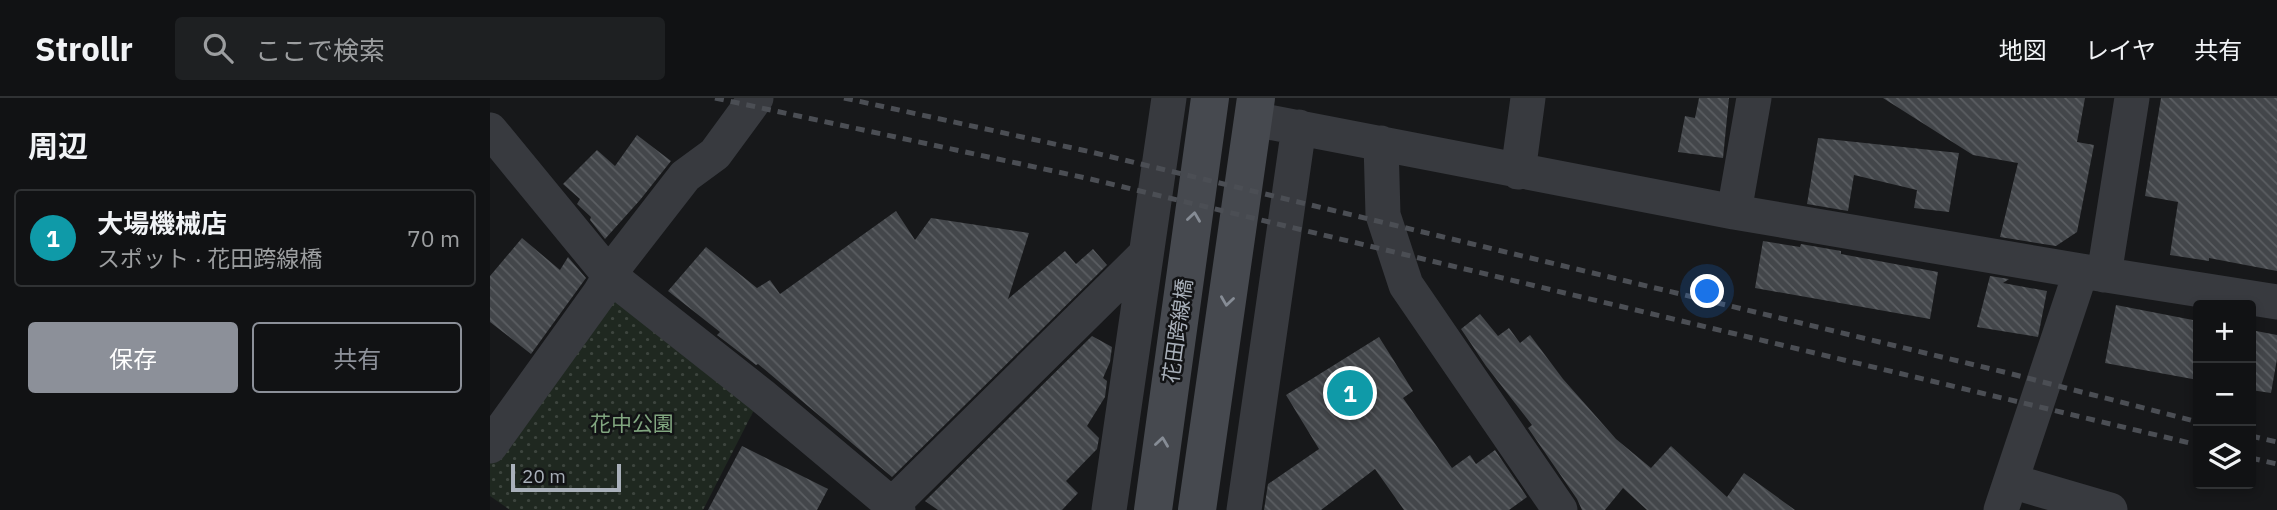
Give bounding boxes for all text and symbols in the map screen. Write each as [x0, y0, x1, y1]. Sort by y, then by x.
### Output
search box [175, 17, 665, 80]
text: Strollr [35, 27, 133, 70]
icon: search [199, 29, 237, 67]
text: ここで検索 [255, 33, 385, 67]
text: 地図 [1999, 34, 2047, 66]
text: レイヤ [2085, 34, 2156, 66]
text: 共有 [2194, 34, 2242, 66]
text: 周辺 [28, 126, 88, 165]
text: 大場機械店 [97, 206, 227, 240]
one-way arrow [1186, 211, 1201, 223]
text: 1 [46, 223, 60, 253]
text: 70 m [407, 223, 460, 253]
text: スポット · 花田跨線橋 [97, 243, 322, 273]
your location [1690, 274, 1724, 308]
street label: 花田跨線橋 [1156, 277, 1198, 385]
one-way arrow [1220, 295, 1235, 307]
map controls [2193, 300, 2256, 489]
button: + [2193, 300, 2256, 363]
button: 保存 [28, 322, 238, 393]
button: 共有 [252, 322, 462, 393]
button: − [2193, 363, 2256, 426]
pin: 1 [1327, 367, 1373, 419]
park label: 花中公園 [590, 409, 674, 437]
button: layers [2193, 426, 2256, 489]
one-way arrow [1155, 437, 1170, 448]
scale bar [511, 461, 621, 493]
text: 20 m [522, 464, 566, 488]

